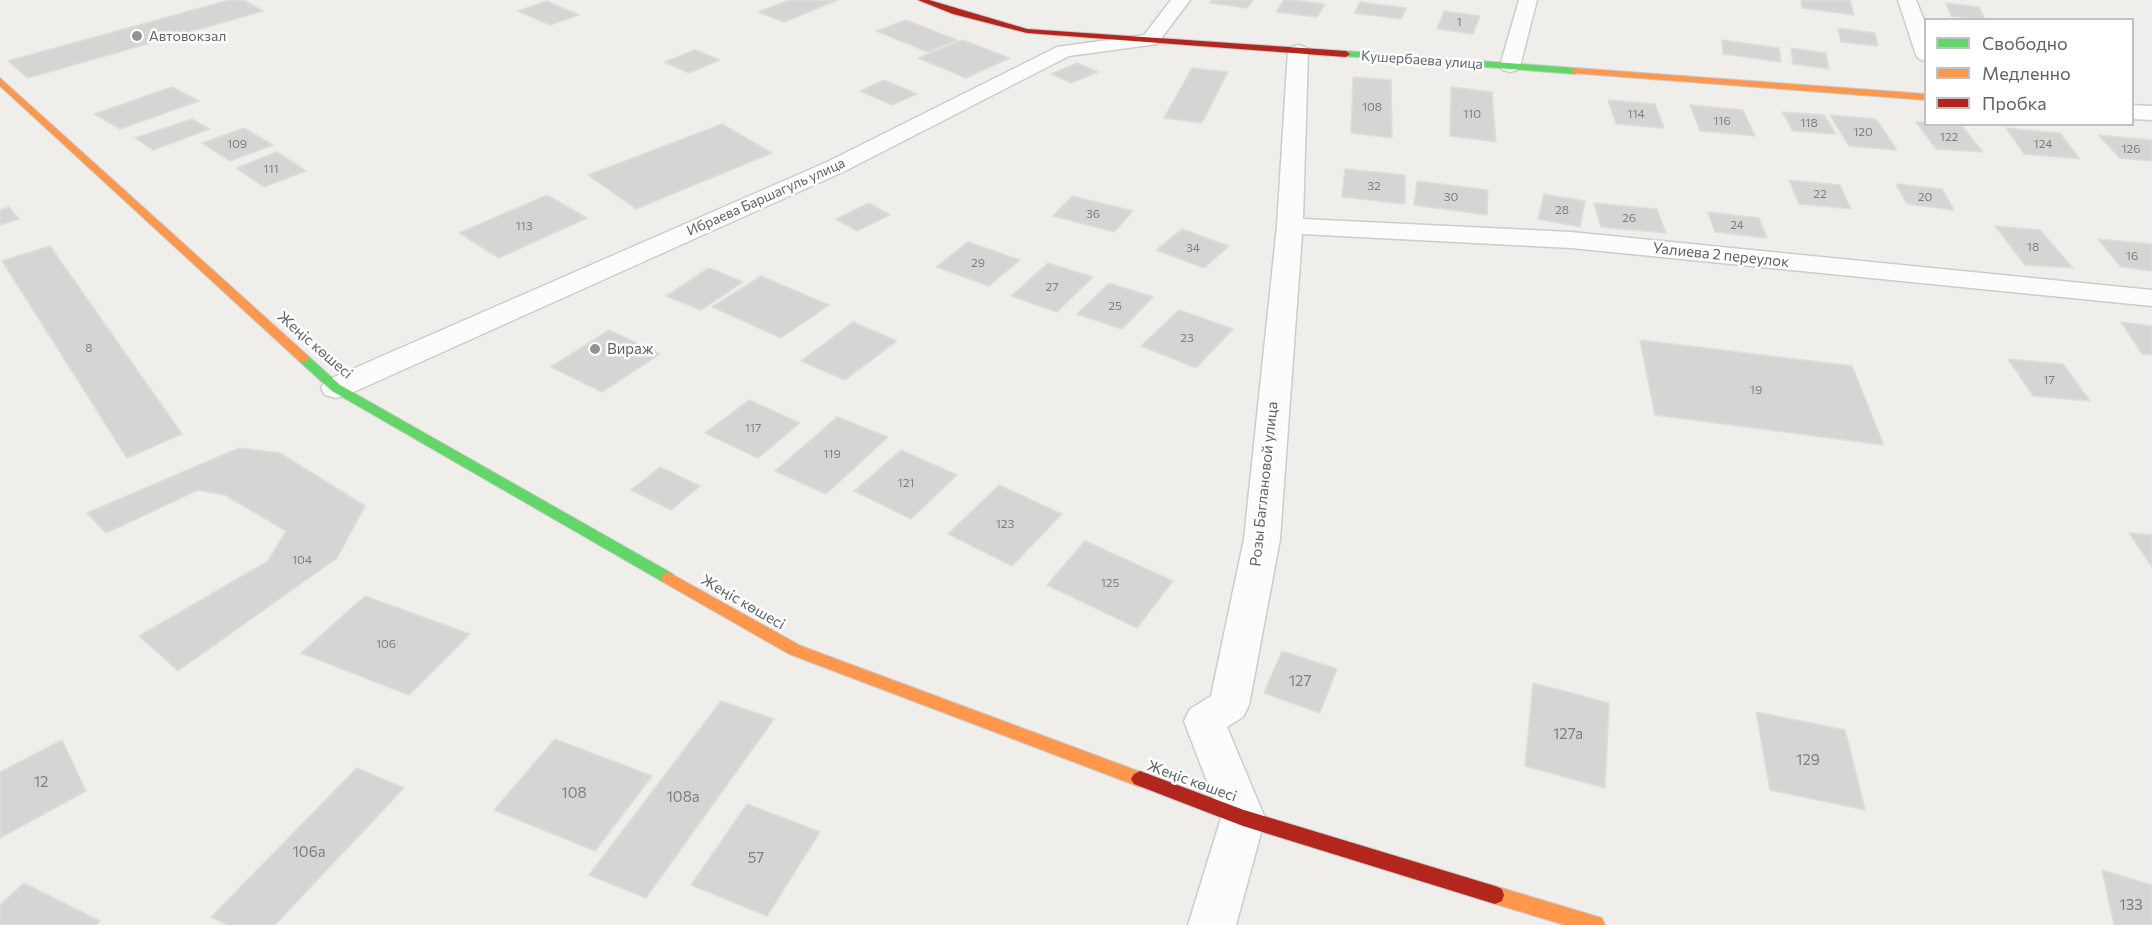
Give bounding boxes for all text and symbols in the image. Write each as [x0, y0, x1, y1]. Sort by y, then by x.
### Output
house number: 1 [1456, 15, 1462, 29]
legend [1924, 18, 2134, 126]
place label: Автовокзал [149, 28, 226, 44]
marker: Автовокзал [130, 29, 144, 43]
text: Свободно [1982, 32, 2068, 54]
street label: Кушербаева улица [1360, 47, 1484, 73]
text: Медленно [1982, 62, 2071, 84]
text: Пробка [1982, 92, 2047, 114]
house number: 108 [1362, 100, 1382, 114]
house number: 110 [1463, 107, 1481, 121]
house number: 114 [1627, 107, 1645, 121]
house number: 116 [1713, 114, 1731, 128]
house number: 118 [1800, 116, 1818, 130]
house number: 120 [1853, 125, 1873, 139]
house number: 122 [1940, 130, 1958, 144]
house number: 109 [227, 137, 247, 151]
house number: 124 [2034, 137, 2052, 151]
house number: 126 [2121, 142, 2141, 156]
street label: Ибраева Баршагуль улица [684, 154, 848, 240]
house number: 111 [263, 162, 279, 176]
house number: 32 [1367, 179, 1381, 193]
house number: 22 [1813, 187, 1827, 201]
house number: 30 [1444, 190, 1458, 204]
house number: 20 [1918, 190, 1932, 204]
house number: 28 [1555, 203, 1569, 217]
house number: 36 [1086, 207, 1100, 221]
house number: 26 [1622, 211, 1636, 225]
house number: 24 [1730, 218, 1744, 232]
house number: 113 [515, 219, 533, 233]
street label: Уалиева 2 переулок [1652, 239, 1790, 271]
house number: 18 [2027, 240, 2039, 254]
house number: 34 [1186, 241, 1200, 255]
house number: 16 [2126, 249, 2138, 263]
house number: 29 [971, 256, 985, 270]
house number: 27 [1046, 280, 1058, 294]
house number: 25 [1108, 299, 1122, 313]
street label: Жеңіс көшесі [274, 307, 356, 383]
house number: 23 [1180, 331, 1194, 345]
place label: Вираж [607, 340, 654, 358]
house number: 8 [85, 341, 93, 355]
marker: Вираж [588, 342, 602, 356]
house number: 17 [2043, 373, 2055, 387]
house number: 19 [1750, 383, 1762, 397]
street label: Розы Баглановой улица [1246, 401, 1282, 567]
house number: 117 [745, 421, 761, 435]
house number: 119 [823, 447, 841, 461]
house number: 121 [898, 476, 914, 490]
house number: 123 [996, 517, 1014, 531]
house number: 104 [292, 553, 312, 567]
street label: Жеңіс көшесі [698, 571, 788, 633]
house number: 125 [1101, 576, 1119, 590]
house number: 106 [376, 637, 396, 651]
house number: 127 [1289, 672, 1311, 690]
house number: 127а [1553, 725, 1583, 743]
house number: 129 [1796, 751, 1820, 769]
street label: Жеңіс көшесі [1145, 756, 1239, 806]
house number: 12 [34, 773, 48, 791]
house number: 108 [561, 784, 587, 802]
house number: 108а [666, 788, 700, 806]
house number: 106а [292, 843, 326, 861]
house number: 57 [748, 849, 764, 867]
house number: 133 [2119, 896, 2143, 914]

